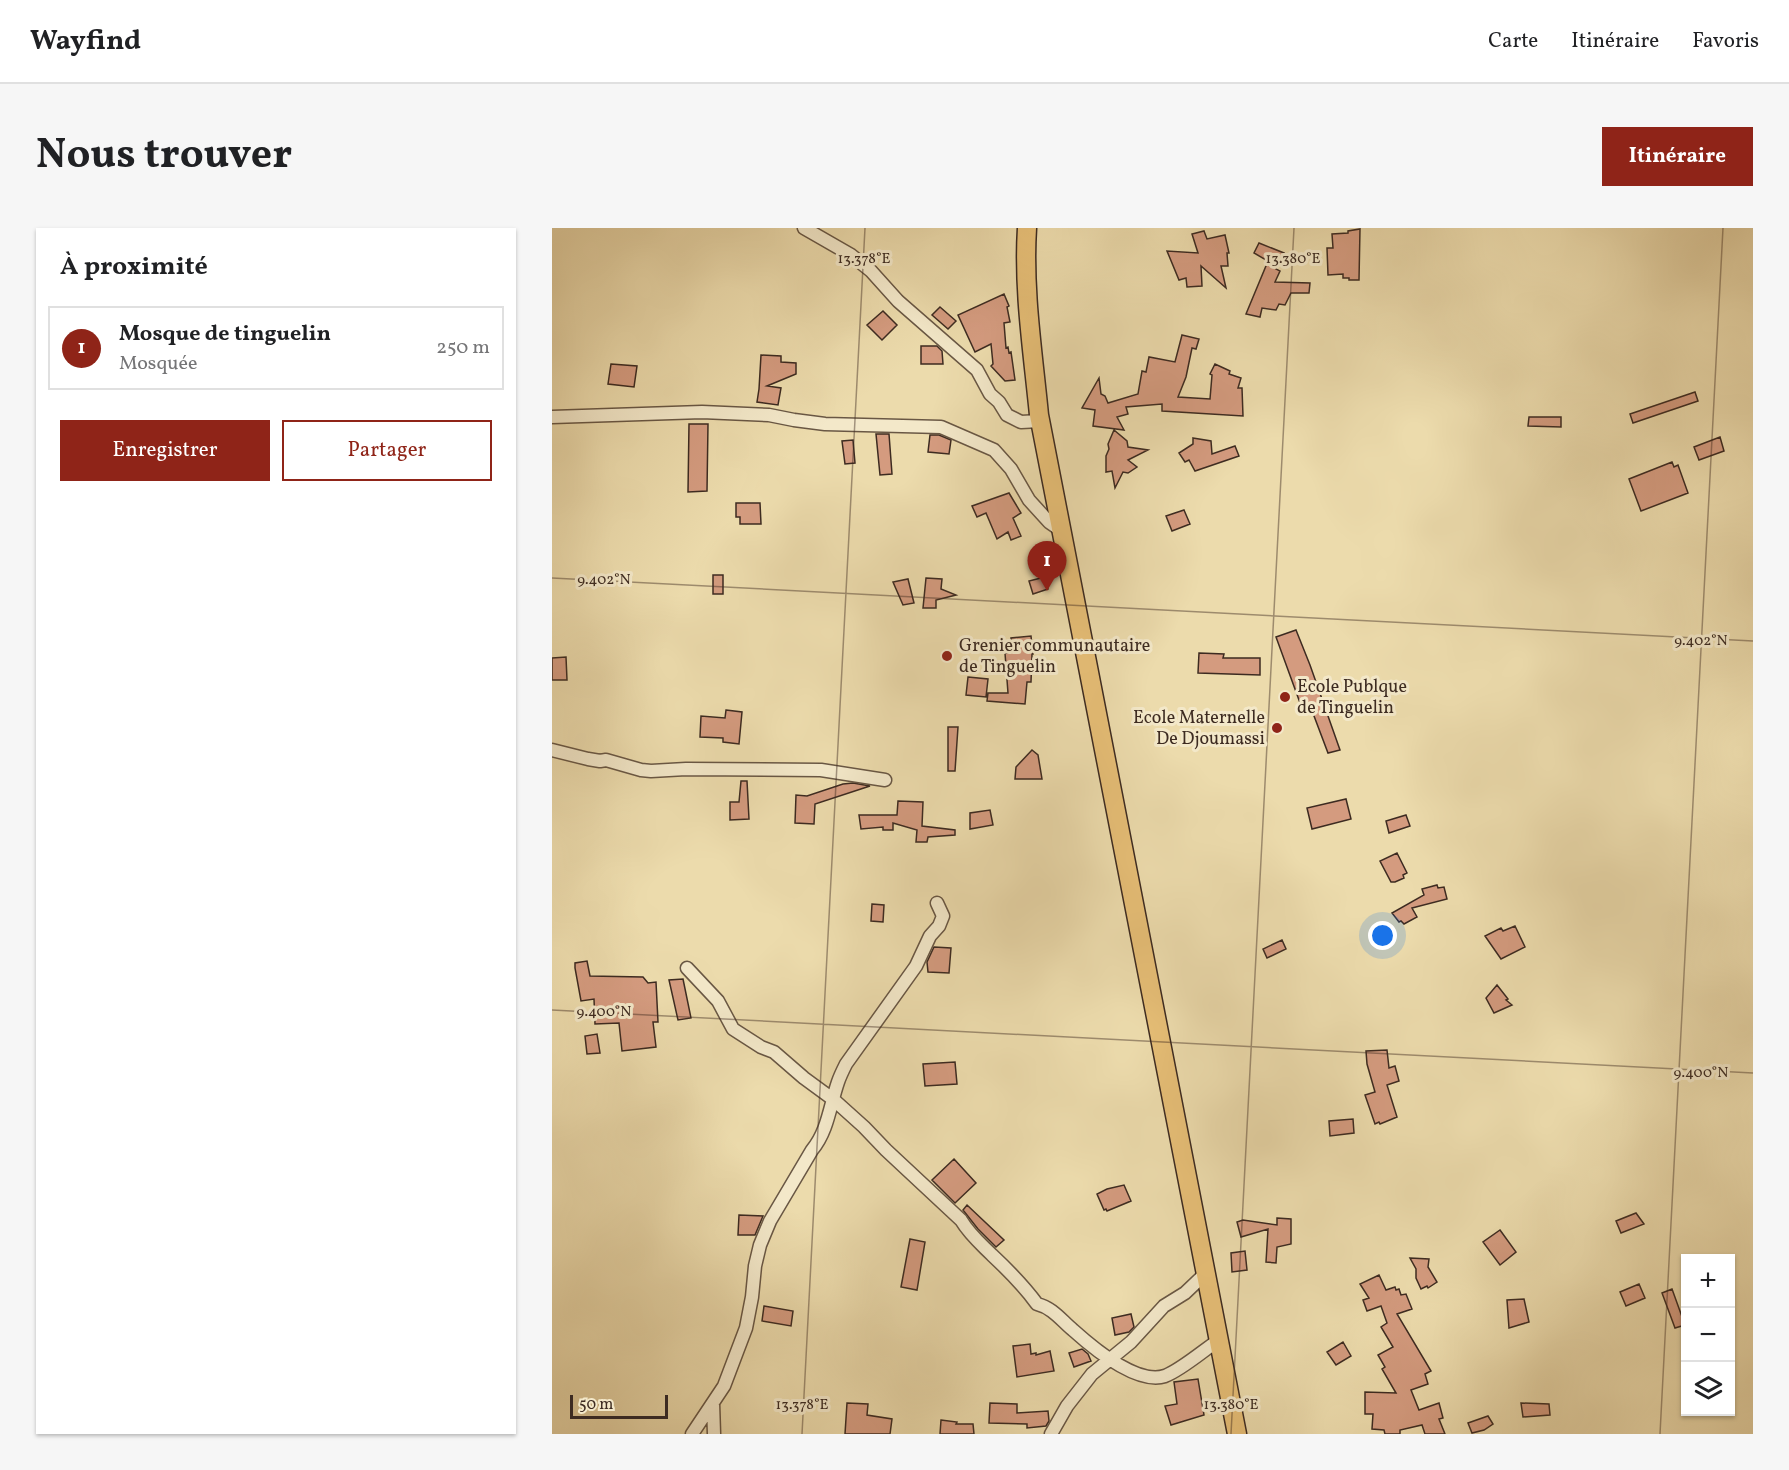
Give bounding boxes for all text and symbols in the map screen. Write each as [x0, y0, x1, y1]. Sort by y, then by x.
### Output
text: Wayfind [30, 22, 141, 61]
text: Carte [1488, 27, 1538, 56]
text: Itinéraire [1571, 27, 1659, 56]
text: Favoris [1692, 27, 1759, 56]
text: Nous trouver [36, 127, 292, 186]
button: Itinéraire [1602, 127, 1753, 186]
text: À proximité [60, 249, 208, 285]
text: 13.378°E [837, 249, 891, 270]
text: 13.380°E [1265, 249, 1321, 270]
text: Mosque de tinguelin [119, 319, 331, 350]
text: 1 [77, 334, 86, 362]
text: 250 m [436, 334, 490, 362]
text: Mosquée [119, 350, 198, 378]
button: Enregistrer [60, 420, 270, 481]
button: Partager [282, 420, 492, 481]
pin: 1 [1028, 542, 1066, 591]
text: 9.402°N [577, 570, 631, 591]
text: 9.402°N [1674, 631, 1728, 652]
place label: Grenier communautaire de Tinguelin [959, 634, 1150, 680]
marker: Grenier communautaire de Tinguelin [940, 649, 954, 663]
place label: Ecole Publque de Tinguelin [1297, 675, 1407, 721]
marker: Ecole Publque de Tinguelin [1278, 690, 1292, 704]
place label: Ecole Maternelle De Djoumassi [1133, 706, 1265, 752]
marker: Ecole Maternelle De Djoumassi [1270, 721, 1284, 735]
your location [1368, 921, 1397, 950]
text: 9.400°N [577, 1002, 631, 1023]
text: 9.400°N [1674, 1063, 1728, 1084]
map controls [1681, 1254, 1735, 1416]
button: + [1681, 1254, 1735, 1308]
button: − [1681, 1308, 1735, 1362]
button: layers [1681, 1362, 1735, 1416]
scale bar [570, 1392, 668, 1420]
text: 50 m [579, 1394, 613, 1416]
text: 13.378°E [775, 1395, 829, 1416]
text: 13.380°E [1203, 1395, 1259, 1416]

